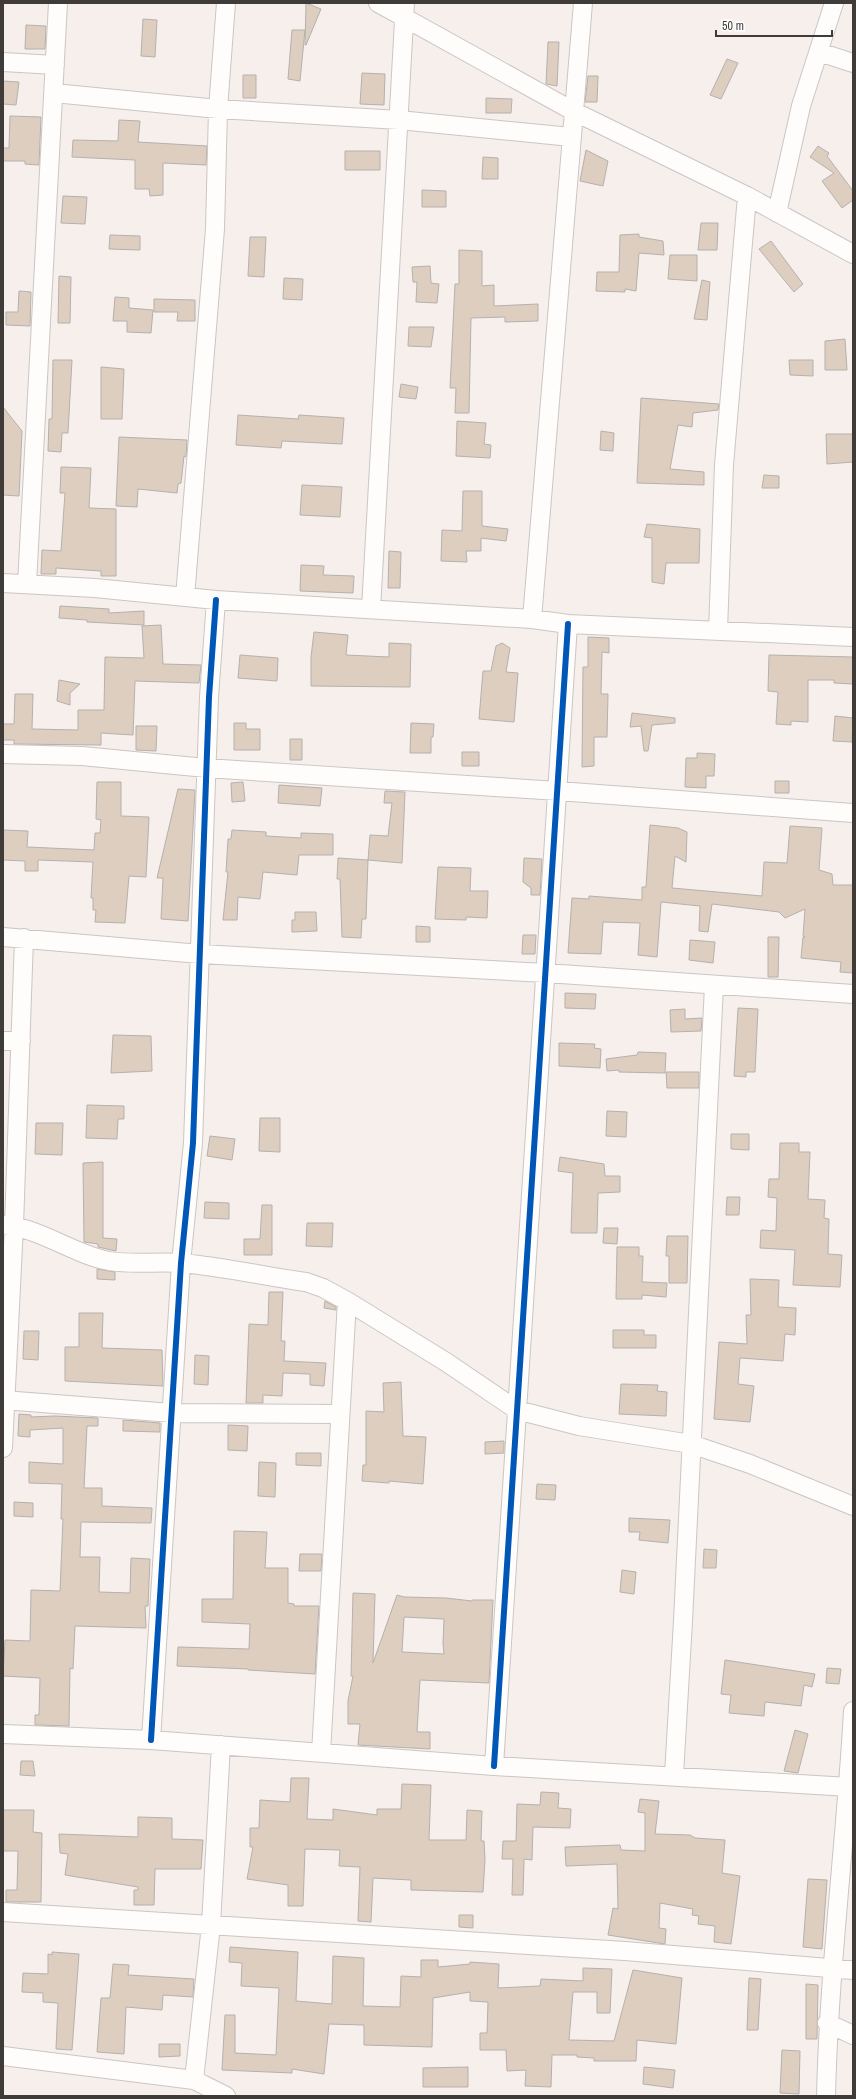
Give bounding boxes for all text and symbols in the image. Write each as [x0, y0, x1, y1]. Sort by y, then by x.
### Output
scale bar [716, 12, 832, 38]
text: 50 m [722, 18, 744, 34]

